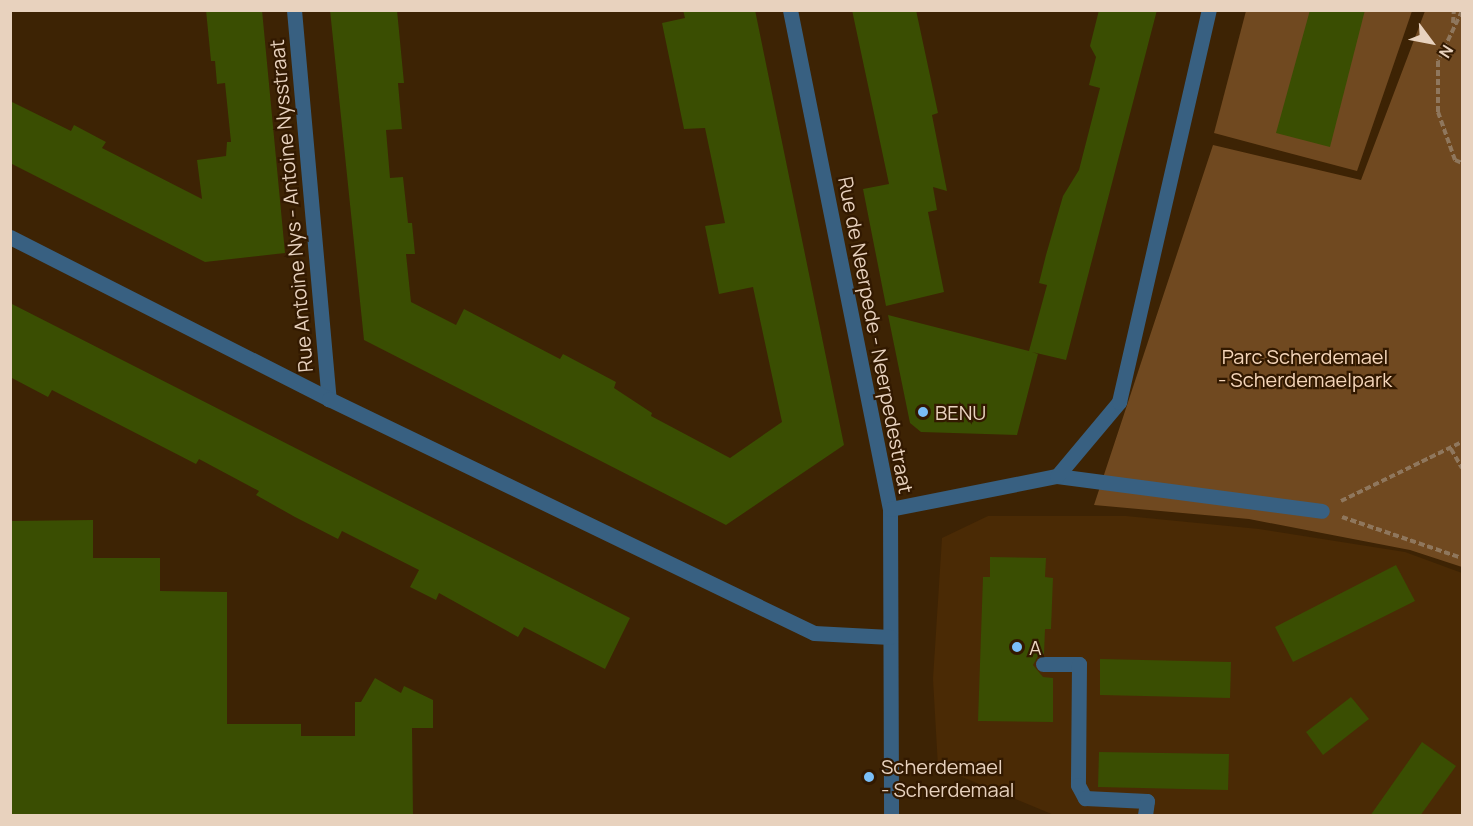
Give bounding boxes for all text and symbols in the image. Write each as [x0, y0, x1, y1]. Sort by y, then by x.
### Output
north arrow [1401, 12, 1461, 72]
street label: Rue Antoine Nys - Antoine Nysstraat [264, 39, 318, 373]
text: N [1434, 41, 1459, 62]
street label: Rue de Neerpede - Neerpedestraat [833, 174, 919, 496]
park label: Parc Scherdemael - Scherdemaelpark [1218, 345, 1392, 392]
place label: BENU [935, 400, 986, 424]
marker: BENU [916, 405, 930, 419]
place label: A [1029, 635, 1042, 659]
marker: A [1010, 640, 1024, 654]
place label: Scherdemael - Scherdemaal [881, 754, 1014, 801]
marker: Scherdemael - Scherdemaal [862, 770, 876, 784]

